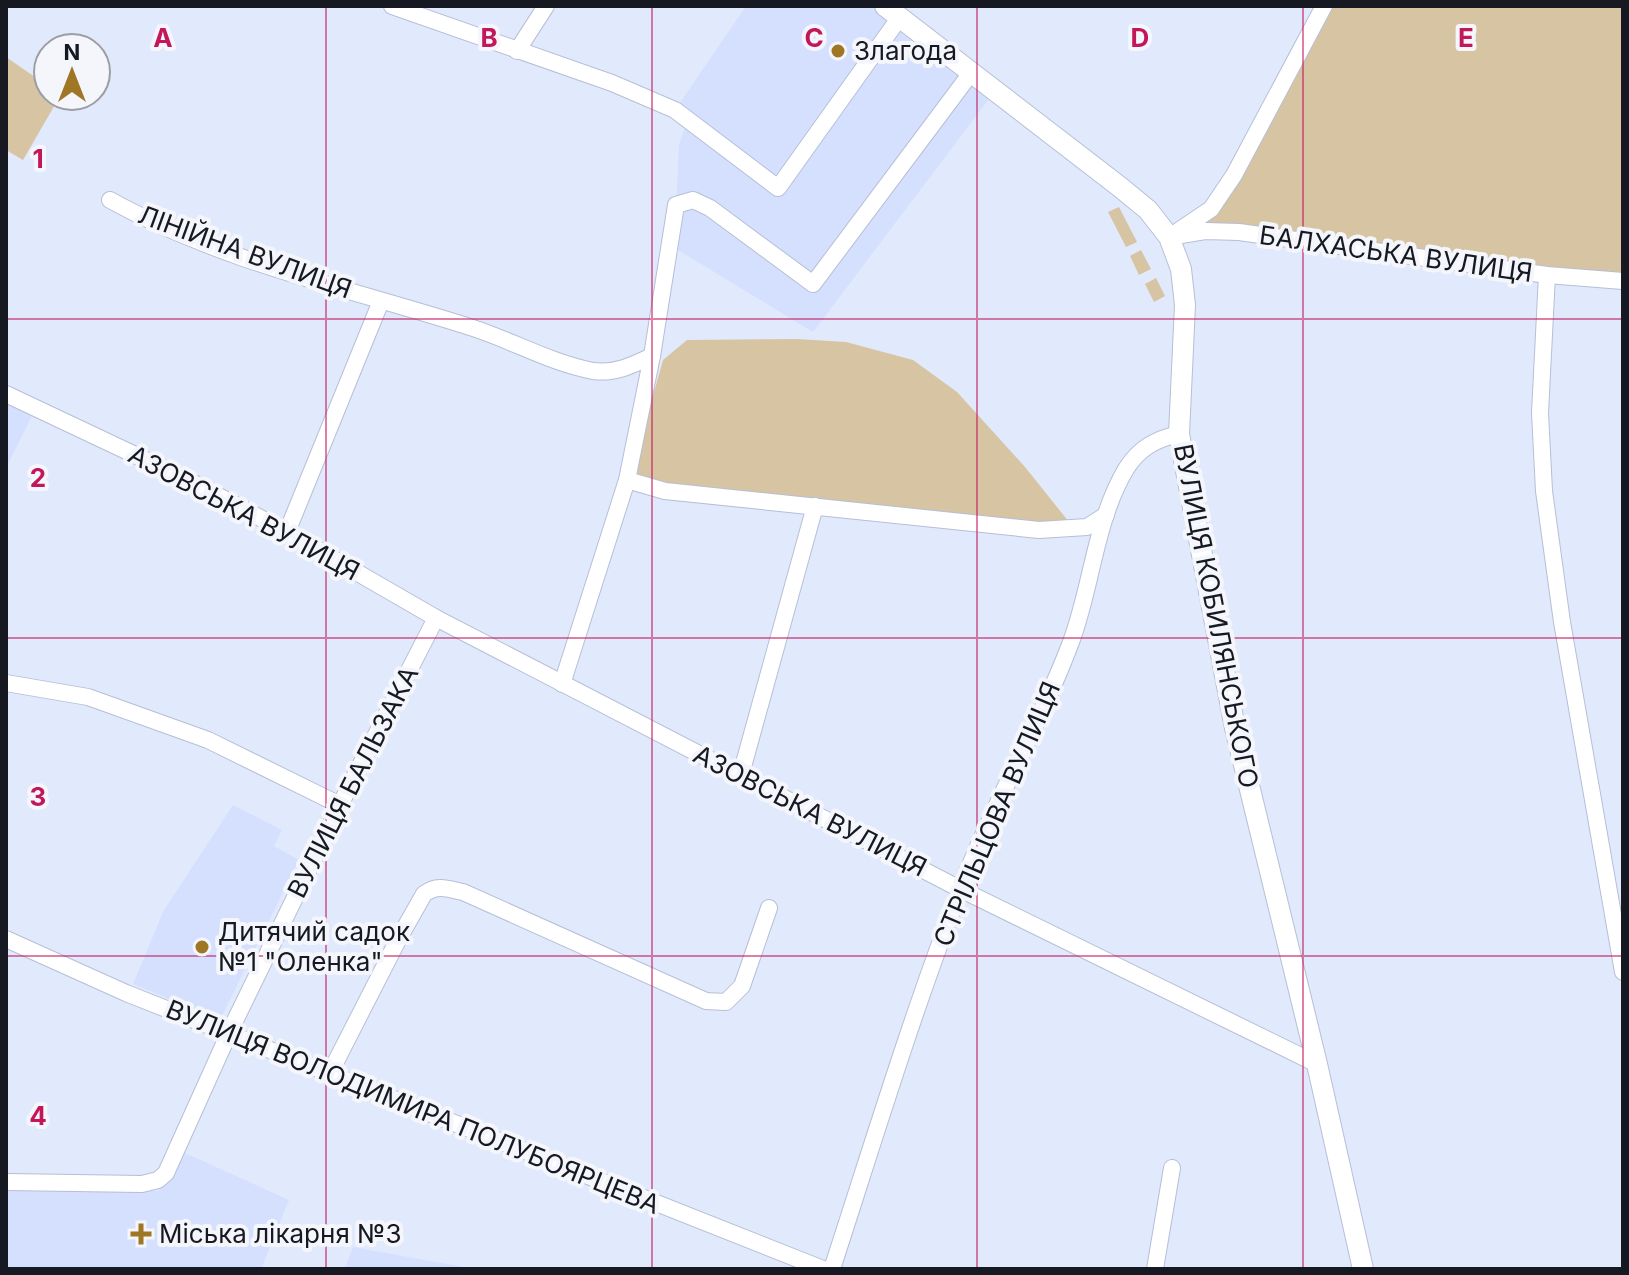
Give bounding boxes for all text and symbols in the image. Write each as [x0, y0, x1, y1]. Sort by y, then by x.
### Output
text: A [153, 22, 173, 53]
text: B [480, 22, 498, 53]
text: C [804, 22, 824, 53]
text: D [1131, 22, 1149, 53]
text: E [1458, 22, 1474, 53]
north arrow [32, 32, 112, 112]
place label: Злагода [854, 35, 957, 66]
text: N [64, 39, 80, 65]
marker: Злагода [829, 42, 847, 60]
text: 1 [32, 143, 44, 174]
street label: ЛІНІЙНА ВУЛИЦЯ [134, 199, 356, 305]
street label: БАЛХАСЬКА ВУЛИЦЯ [1258, 219, 1535, 288]
street label: АЗОВСЬКА ВУЛИЦЯ [123, 438, 365, 587]
street label: ВУЛИЦЯ КОБИЛЯНСЬКОГО [1168, 441, 1265, 791]
text: 2 [30, 462, 46, 493]
street label: ВУЛИЦЯ БАЛЬЗАКА [281, 661, 424, 903]
street label: СТРІЛЬЦОВА ВУЛИЦЯ [927, 677, 1066, 951]
street label: АЗОВСЬКА ВУЛИЦЯ [689, 738, 932, 883]
text: 3 [30, 781, 46, 812]
place label: Дитячий садок №1 "Оленка" [218, 916, 410, 977]
marker: Дитячий садок №1 "Оленка" [193, 938, 211, 956]
street label: ВУЛИЦЯ ВОЛОДИМИРА ПОЛУБОЯРЦЕВА [162, 993, 665, 1220]
text: 4 [29, 1100, 47, 1131]
place label: Міська лікарня №3 [159, 1218, 402, 1249]
marker: Міська лікарня №3 [130, 1223, 152, 1245]

